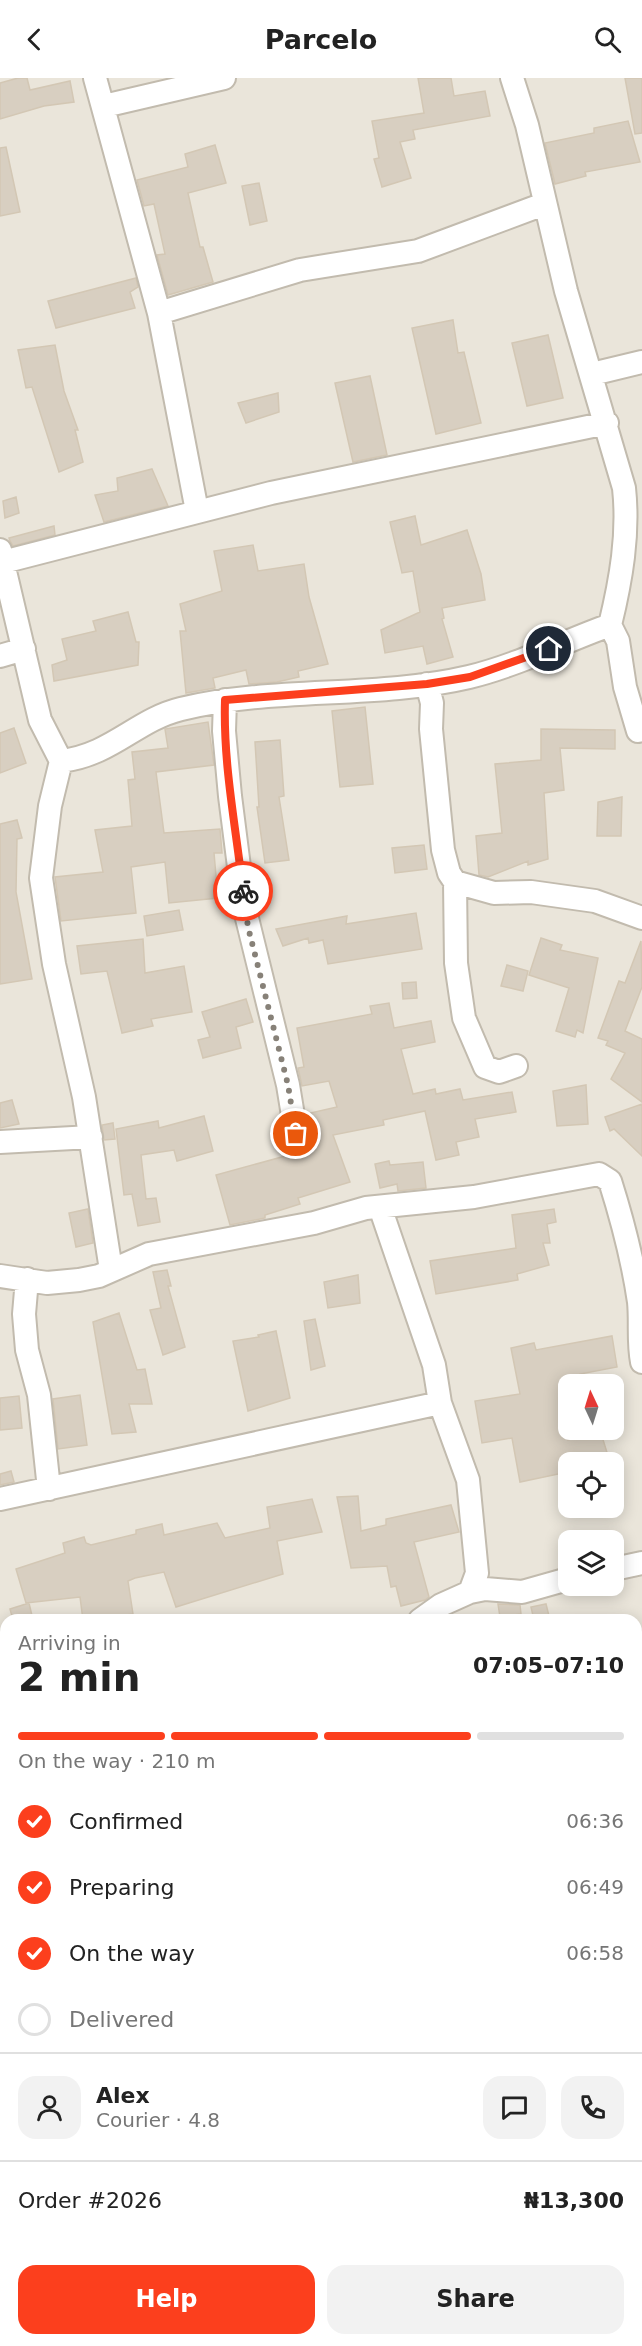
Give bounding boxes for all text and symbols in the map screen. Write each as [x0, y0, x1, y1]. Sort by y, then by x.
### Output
icon: back [18, 23, 51, 56]
icon: search [591, 23, 624, 56]
text: Parcelo [265, 24, 377, 55]
pin [523, 623, 574, 674]
icon: home [532, 632, 565, 665]
courier [213, 861, 273, 921]
icon: bike [227, 875, 260, 908]
pin [270, 1108, 321, 1159]
icon: bag [279, 1117, 312, 1150]
north arrow [558, 1374, 624, 1440]
map controls [558, 1374, 624, 1596]
button: locate [558, 1452, 624, 1518]
button: layers [558, 1530, 624, 1596]
text: Arriving in [18, 1631, 121, 1655]
text: 07:05–07:10 [473, 1653, 624, 1678]
text: 2 min [18, 1655, 140, 1700]
text: On the way · 210 m [18, 1749, 216, 1773]
icon: check [18, 1805, 51, 1838]
text: Confirmed [69, 1809, 183, 1834]
text: 06:36 [566, 1809, 624, 1833]
icon: check [18, 1871, 51, 1904]
text: Preparing [69, 1875, 175, 1900]
text: 06:49 [566, 1875, 624, 1899]
icon: check [18, 1937, 51, 1970]
text: On the way [69, 1941, 195, 1966]
text: 06:58 [566, 1941, 624, 1965]
text: Delivered [69, 2007, 174, 2032]
button: person [18, 2076, 81, 2139]
button: chat [483, 2076, 546, 2139]
button: phone [561, 2076, 624, 2139]
text: Alex [96, 2083, 150, 2108]
text: Courier · 4.8 [96, 2108, 220, 2132]
text: Order #2026 [18, 2188, 162, 2213]
text: ₦13,300 [524, 2188, 624, 2213]
button: Help [18, 2265, 315, 2334]
button: Share [327, 2265, 624, 2334]

